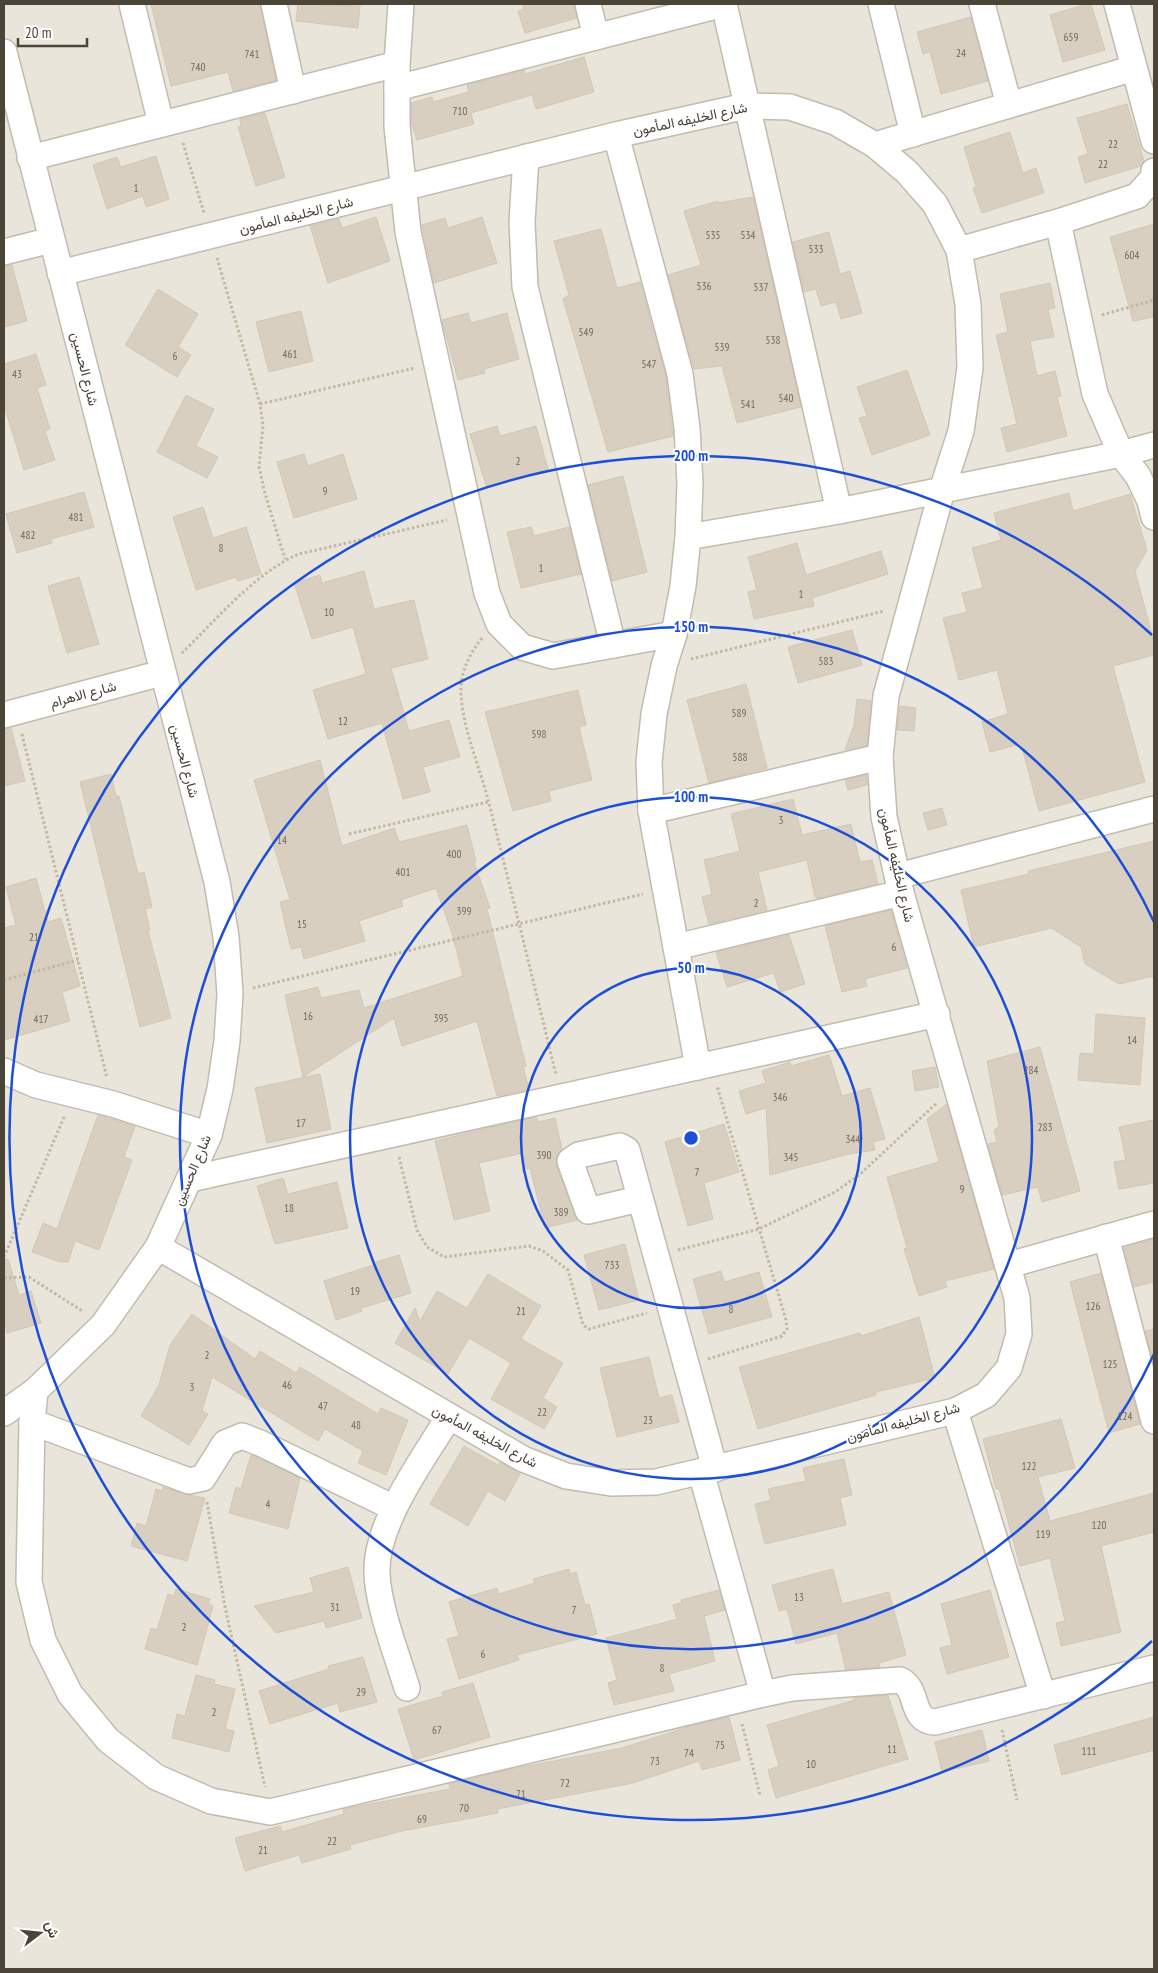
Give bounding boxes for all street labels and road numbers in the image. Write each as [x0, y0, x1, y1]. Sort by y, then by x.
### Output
street label: شارع الخليفه المأمون [631, 98, 749, 142]
street label: شارع الخليفه المأمون [237, 192, 355, 240]
street label: شارع الحسين [65, 330, 103, 408]
street label: شارع الاهرام [48, 676, 119, 713]
street label: شارع الحسين [165, 722, 203, 800]
street label: شارع الخليفه المأمون [873, 806, 919, 924]
street label: شارع الحسين [169, 1132, 217, 1209]
street label: شارع الخليفه المأمون [844, 1398, 962, 1448]
street label: شارع الخليفه المأمون [428, 1401, 541, 1473]

